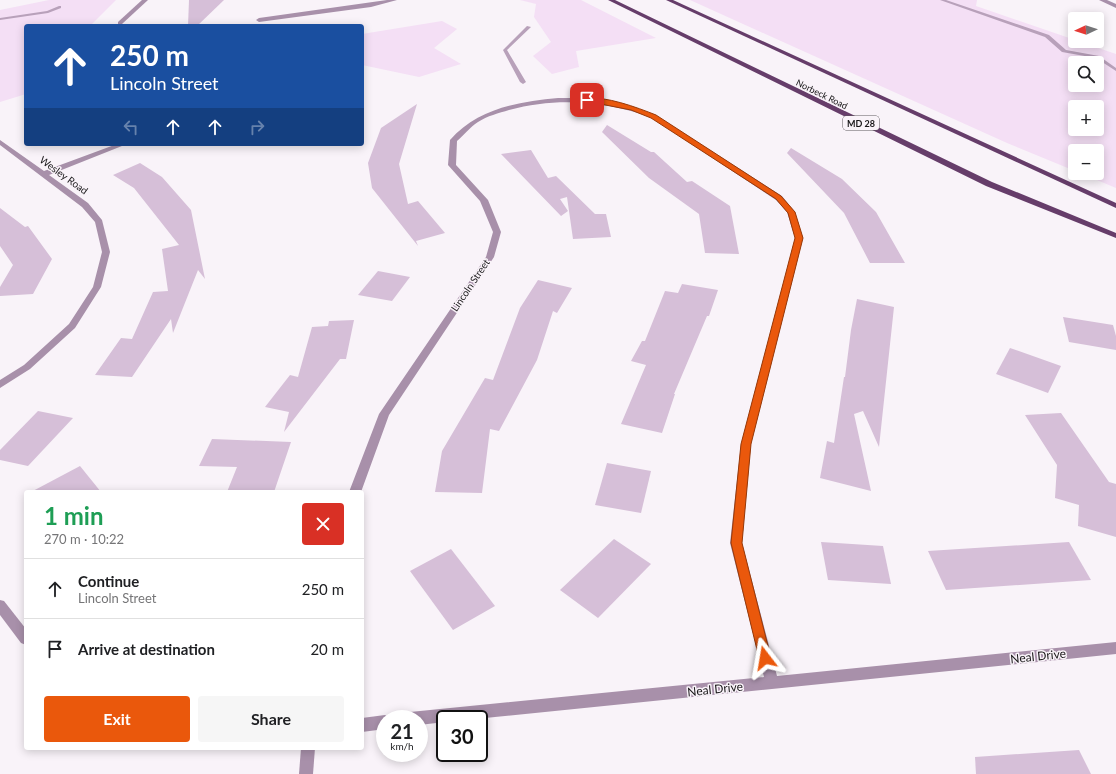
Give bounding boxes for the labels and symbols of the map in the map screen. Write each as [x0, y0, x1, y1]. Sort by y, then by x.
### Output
north arrow [1068, 12, 1104, 48]
street label: Norbeck Road [794, 77, 850, 111]
pin [570, 83, 604, 117]
road number: MD 28 [843, 116, 879, 130]
street label: Wesley Road [38, 154, 90, 196]
street label: Lincoln Street [448, 256, 492, 313]
position arrow [744, 637, 786, 679]
street label: Neal Drive [1009, 646, 1067, 666]
street label: Neal Drive [686, 679, 744, 699]
speed limit sign: 30 [436, 710, 488, 762]

